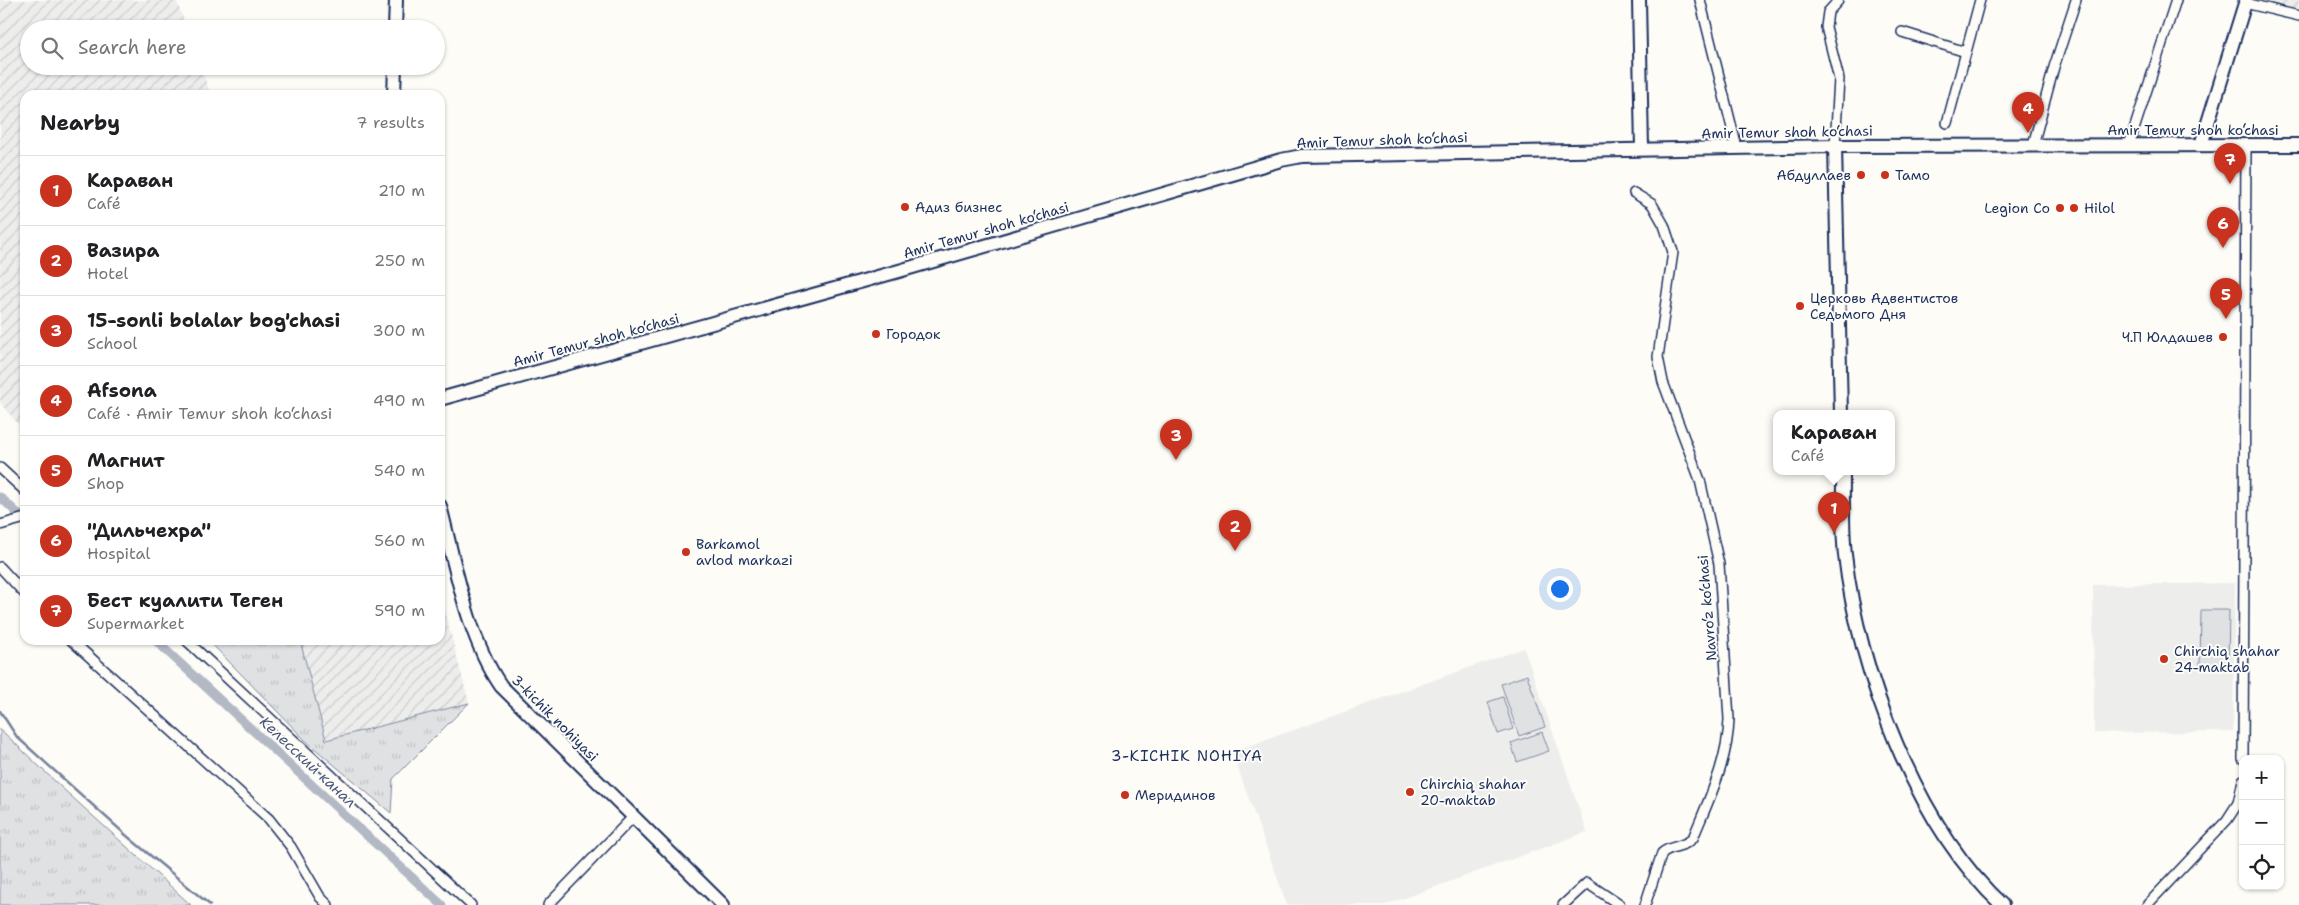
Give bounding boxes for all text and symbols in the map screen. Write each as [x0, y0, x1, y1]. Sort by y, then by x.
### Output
search box [20, 20, 445, 75]
icon: search [38, 34, 66, 62]
text: Search here [78, 35, 187, 60]
pin: 4 [2012, 92, 2044, 133]
text: Nearby [40, 109, 120, 137]
text: 7 results [356, 112, 425, 133]
street label: Amir Temur shoh ko‘chasi [2107, 121, 2279, 139]
street label: Amir Temur shoh ko‘chasi [1701, 122, 1873, 142]
street label: Amir Temur shoh ko‘chasi [1296, 128, 1468, 152]
pin: 7 [2214, 143, 2246, 184]
place label: Абдуллаев [1776, 166, 1851, 184]
place label: Тамо [1895, 166, 1930, 184]
text: Караван [87, 168, 173, 193]
marker: Абдуллаев [1855, 169, 1867, 181]
marker: Тамо [1879, 169, 1891, 181]
text: 1 [52, 180, 60, 201]
text: 210 m [378, 180, 425, 201]
text: Café [87, 193, 121, 214]
street label: Amir Temur shoh ko‘chasi [901, 198, 1071, 262]
place label: Адиз бизнес [915, 198, 1002, 216]
place label: Legion Co [1984, 199, 2050, 217]
place label: Hilol [2084, 199, 2115, 217]
marker: Адиз бизнес [899, 201, 911, 213]
marker: Legion Co [2054, 202, 2066, 214]
marker: Hilol [2068, 202, 2080, 214]
pin: 6 [2207, 207, 2239, 248]
text: Вазира [87, 238, 160, 263]
text: 2 [50, 250, 62, 271]
text: 250 m [374, 250, 425, 271]
text: Hotel [87, 263, 128, 284]
pin: 5 [2210, 278, 2242, 319]
place label: Церковь Адвентистов Седьмого Дня [1810, 289, 1958, 323]
marker: Церковь Адвентистов Седьмого Дня [1794, 300, 1806, 312]
text: 15-sonli bolalar bog'chasi [87, 308, 340, 333]
street label: Amir Temur shoh ko‘chasi [511, 309, 681, 371]
text: 3 [50, 320, 62, 341]
text: 300 m [373, 320, 425, 341]
place label: Городок [886, 325, 941, 343]
marker: Городок [870, 328, 882, 340]
place label: Ч.П Юлдашев [2122, 328, 2213, 346]
marker: Ч.П Юлдашев [2217, 331, 2229, 343]
text: School [87, 333, 137, 354]
text: Afsona [87, 378, 157, 403]
text: 4 [50, 390, 62, 411]
text: 490 m [373, 390, 425, 411]
text: Café · Amir Temur shoh ko‘chasi [87, 403, 332, 424]
popup [1773, 410, 1895, 475]
pin: 3 [1160, 419, 1192, 460]
text: Караван [1791, 420, 1877, 445]
text: Café [1791, 445, 1825, 466]
text: Магнит [87, 448, 165, 473]
text: 5 [51, 460, 61, 481]
text: 540 m [374, 460, 425, 481]
text: Shop [87, 473, 124, 494]
pin: 1 [1818, 492, 1850, 533]
pin: 2 [1219, 510, 1251, 551]
text: "Дильчехра" [87, 518, 211, 543]
text: 6 [50, 530, 62, 551]
text: 560 m [374, 530, 425, 551]
place label: Barkamol avlod markazi [696, 535, 793, 569]
text: Hospital [87, 543, 150, 564]
marker: Barkamol avlod markazi [680, 546, 692, 558]
street label: Navro‘z ko‘chasi [1693, 554, 1721, 662]
your location [1547, 576, 1573, 602]
text: Бест куалити Теген [87, 588, 283, 613]
text: 7 [50, 600, 62, 621]
text: 590 m [375, 600, 425, 621]
text: Supermarket [87, 613, 184, 634]
place label: Chirchiq shahar 24-maktab [2174, 642, 2281, 676]
marker: Chirchiq shahar 24-maktab [2158, 653, 2170, 665]
street label: 3-kichik nohiyasi [508, 671, 602, 765]
water label: Келесский канал [255, 712, 361, 812]
district label: 3-KICHIK NOHIYA [1111, 746, 1263, 766]
map controls [2239, 755, 2284, 890]
button: + [2239, 755, 2284, 800]
place label: Chirchiq shahar 20-maktab [1420, 775, 1527, 809]
place label: Меридинов [1135, 786, 1216, 804]
marker: Chirchiq shahar 20-maktab [1404, 786, 1416, 798]
marker: Меридинов [1119, 789, 1131, 801]
button: − [2239, 800, 2284, 845]
button: locate [2239, 845, 2284, 890]

